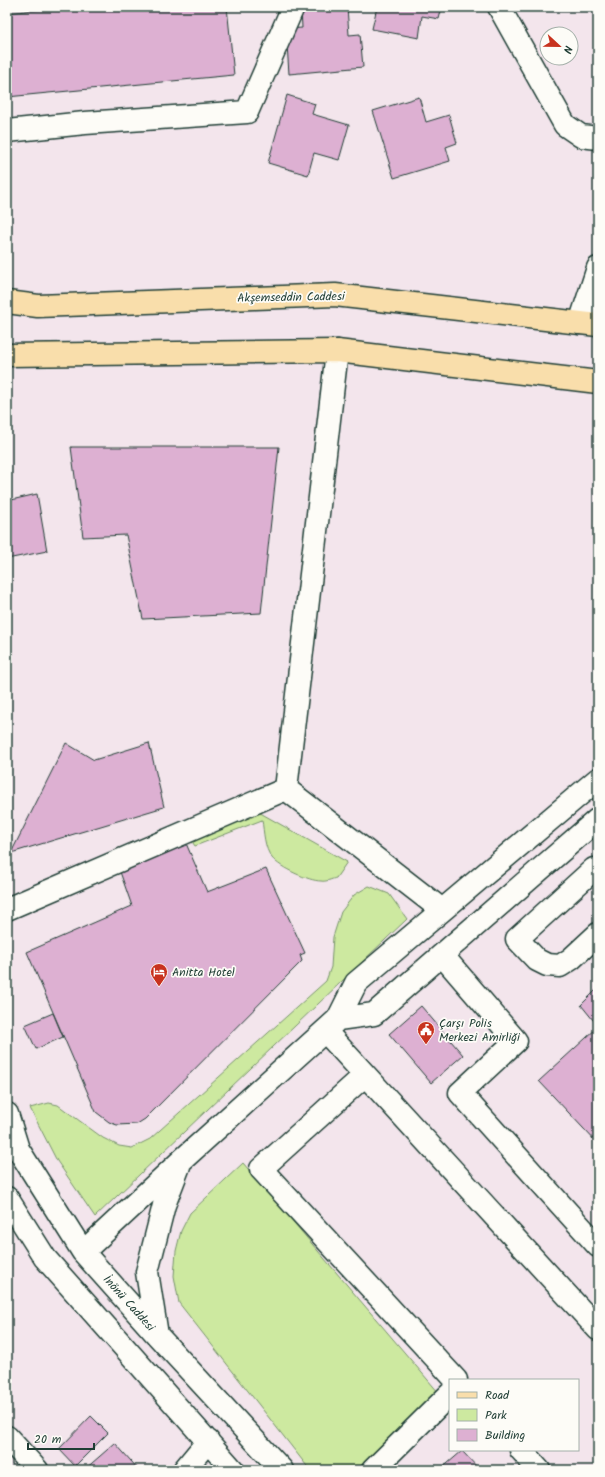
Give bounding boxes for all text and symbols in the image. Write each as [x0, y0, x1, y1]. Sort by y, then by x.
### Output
north arrow [539, 26, 579, 66]
text: N [558, 43, 577, 56]
street label: Akşemseddin Caddesi [237, 287, 346, 308]
hotel icon: Anitta Hotel [149, 962, 169, 987]
place label: Anitta Hotel [172, 963, 235, 982]
place label: Çarşı Polis Merkezi Amirliği [439, 1014, 521, 1047]
public building icon: Çarşı Polis Merkezi Amirliği [416, 1020, 436, 1045]
street label: İnönü Caddesi [98, 1271, 160, 1337]
legend [449, 1379, 579, 1451]
text: Road [485, 1386, 510, 1405]
text: Park [485, 1406, 507, 1425]
scale bar [28, 1425, 94, 1451]
text: Building [485, 1426, 525, 1445]
text: 20 m [34, 1430, 62, 1449]

